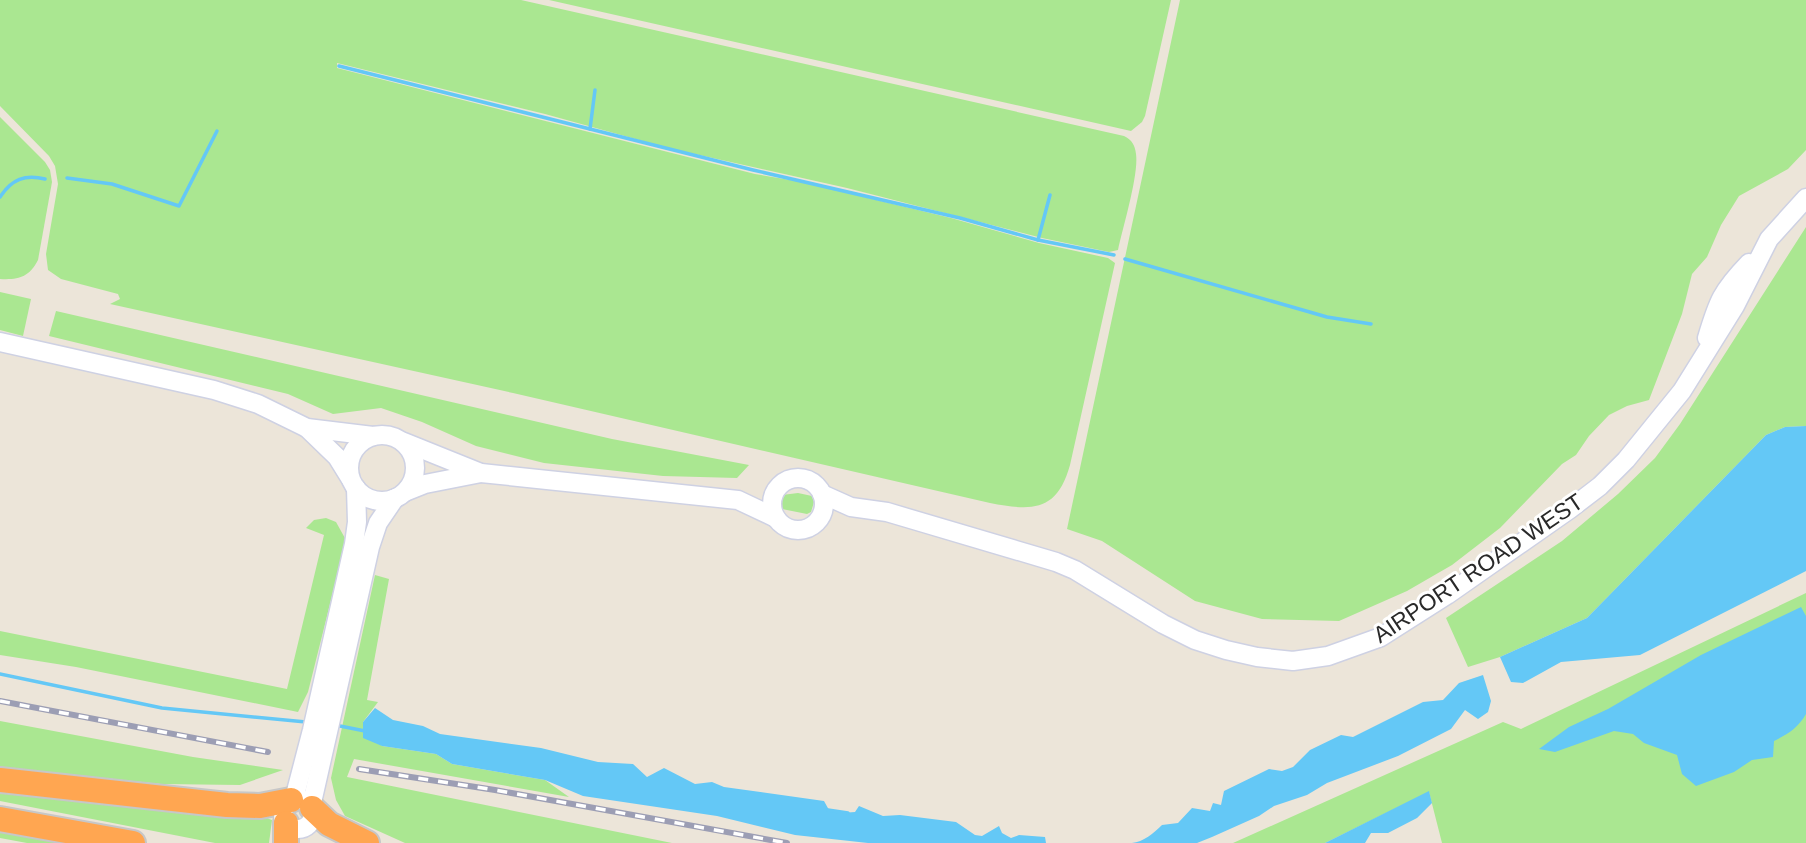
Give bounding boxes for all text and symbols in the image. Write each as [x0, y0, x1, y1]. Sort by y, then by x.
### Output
street label: AIRPORT ROAD WEST [1368, 488, 1588, 648]

